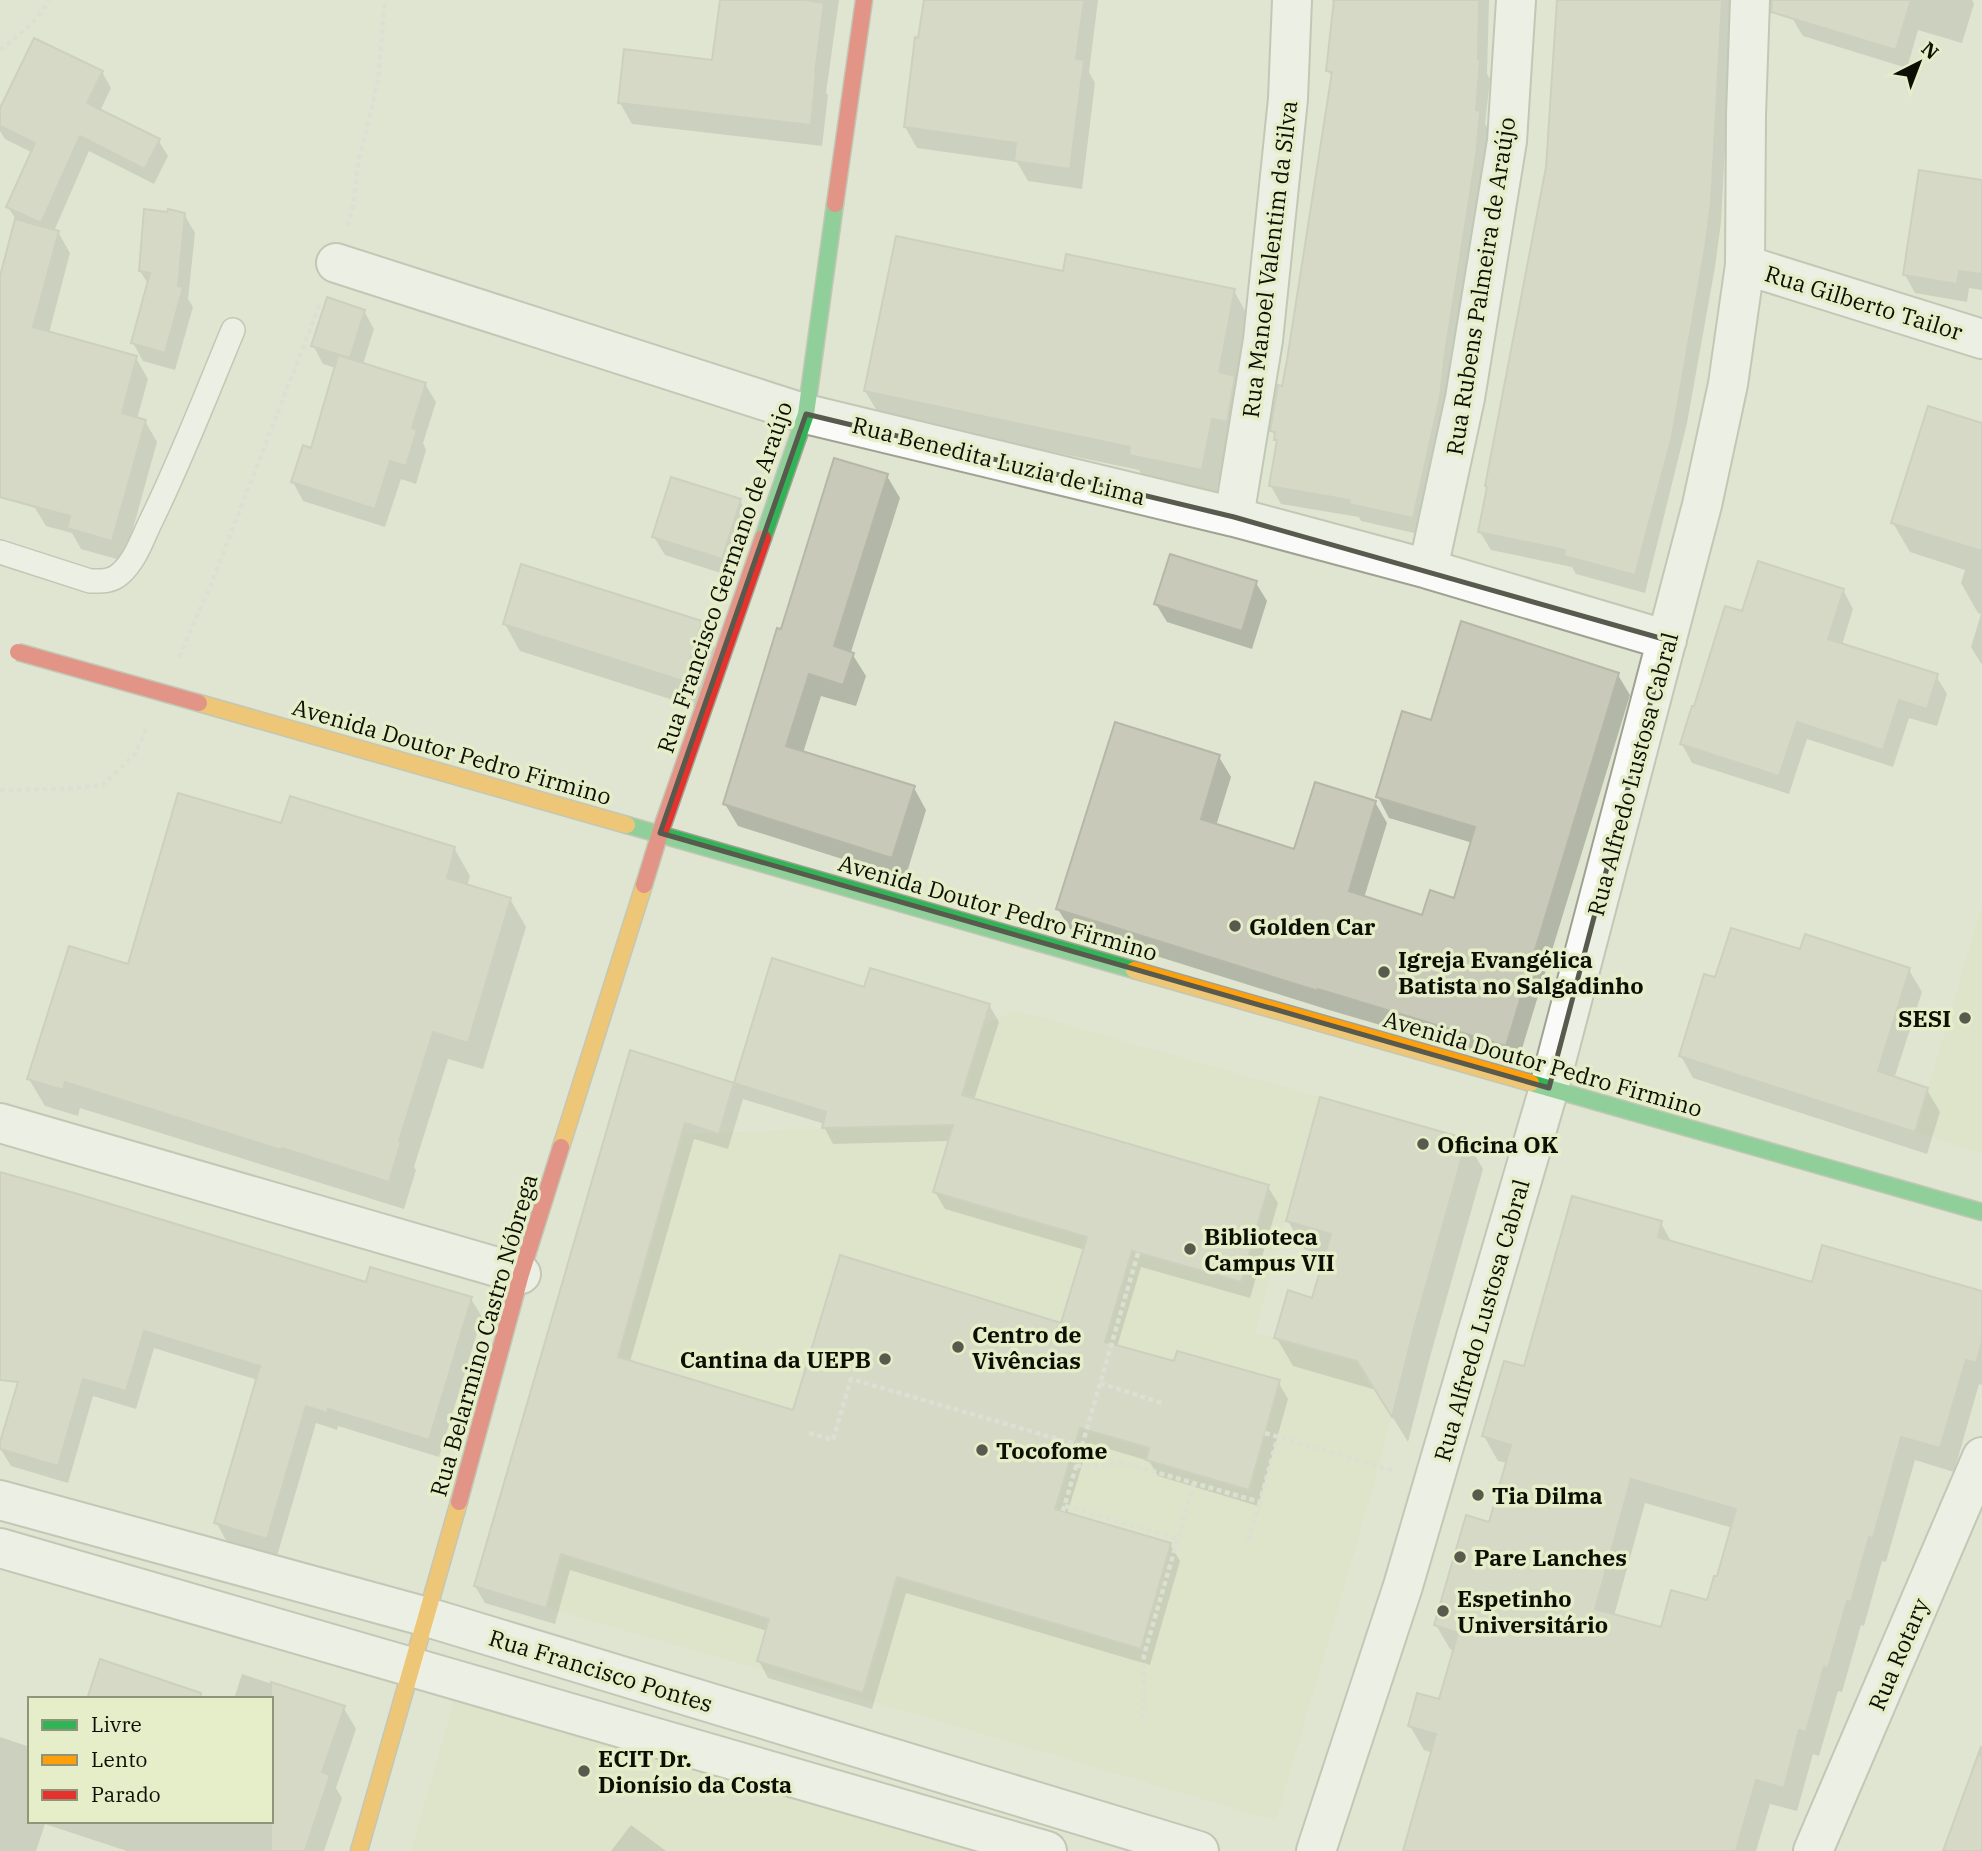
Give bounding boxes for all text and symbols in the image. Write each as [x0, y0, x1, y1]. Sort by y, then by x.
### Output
north arrow [1884, 28, 1954, 98]
text: N [1917, 36, 1944, 64]
street label: Rua Manoel Valentim da Silva [1235, 99, 1303, 419]
street label: Rua Rubens Palmeira de Araújo [1438, 115, 1522, 457]
street label: Rua Gilberto Tailor [1761, 258, 1967, 346]
street label: Rua Francisco Germano de Araújo [650, 397, 798, 757]
street label: Rua Benedita Luzia de Lima [849, 409, 1149, 511]
street label: Rua Alfredo Lustosa Cabral [1580, 629, 1684, 919]
street label: Avenida Doutor Pedro Firmino [289, 691, 615, 811]
street label: Avenida Doutor Pedro Firmino [835, 847, 1161, 967]
place label: Golden Car [1249, 911, 1376, 941]
marker: Golden Car [1227, 918, 1243, 934]
place label: Igreja Evangélica Batista no Salgadinho [1398, 944, 1644, 1000]
marker: Igreja Evangélica Batista no Salgadinho [1376, 964, 1392, 980]
street label: Avenida Doutor Pedro Firmino [1380, 1003, 1706, 1123]
place label: SESI [1898, 1003, 1951, 1033]
marker: SESI [1957, 1010, 1973, 1026]
place label: Oficina OK [1437, 1129, 1559, 1159]
marker: Oficina OK [1415, 1136, 1431, 1152]
street label: Rua Belarmino Castro Nóbrega [423, 1170, 543, 1500]
street label: Rua Alfredo Lustosa Cabral [1426, 1175, 1536, 1465]
place label: Biblioteca Campus VII [1204, 1221, 1335, 1277]
marker: Biblioteca Campus VII [1182, 1241, 1198, 1257]
place label: Centro de Vivências [972, 1319, 1082, 1375]
marker: Centro de Vivências [950, 1339, 966, 1355]
place label: Cantina da UEPB [680, 1344, 871, 1374]
marker: Cantina da UEPB [877, 1351, 893, 1367]
place label: Tocofome [996, 1435, 1107, 1465]
marker: Tocofome [974, 1442, 990, 1458]
place label: Tia Dilma [1492, 1480, 1603, 1510]
marker: Tia Dilma [1470, 1487, 1486, 1503]
place label: Pare Lanches [1474, 1542, 1627, 1572]
marker: Pare Lanches [1452, 1549, 1468, 1565]
place label: Espetinho Universitário [1457, 1583, 1608, 1639]
street label: Rua Rotary [1861, 1593, 1935, 1715]
marker: Espetinho Universitário [1435, 1603, 1451, 1619]
street label: Rua Francisco Pontes [486, 1622, 716, 1718]
legend [28, 1697, 273, 1823]
text: Livre [91, 1710, 142, 1738]
place label: ECIT Dr. Dionísio da Costa [598, 1743, 792, 1799]
text: Lento [91, 1745, 147, 1773]
marker: ECIT Dr. Dionísio da Costa [576, 1763, 592, 1779]
text: Parado [91, 1780, 161, 1808]

